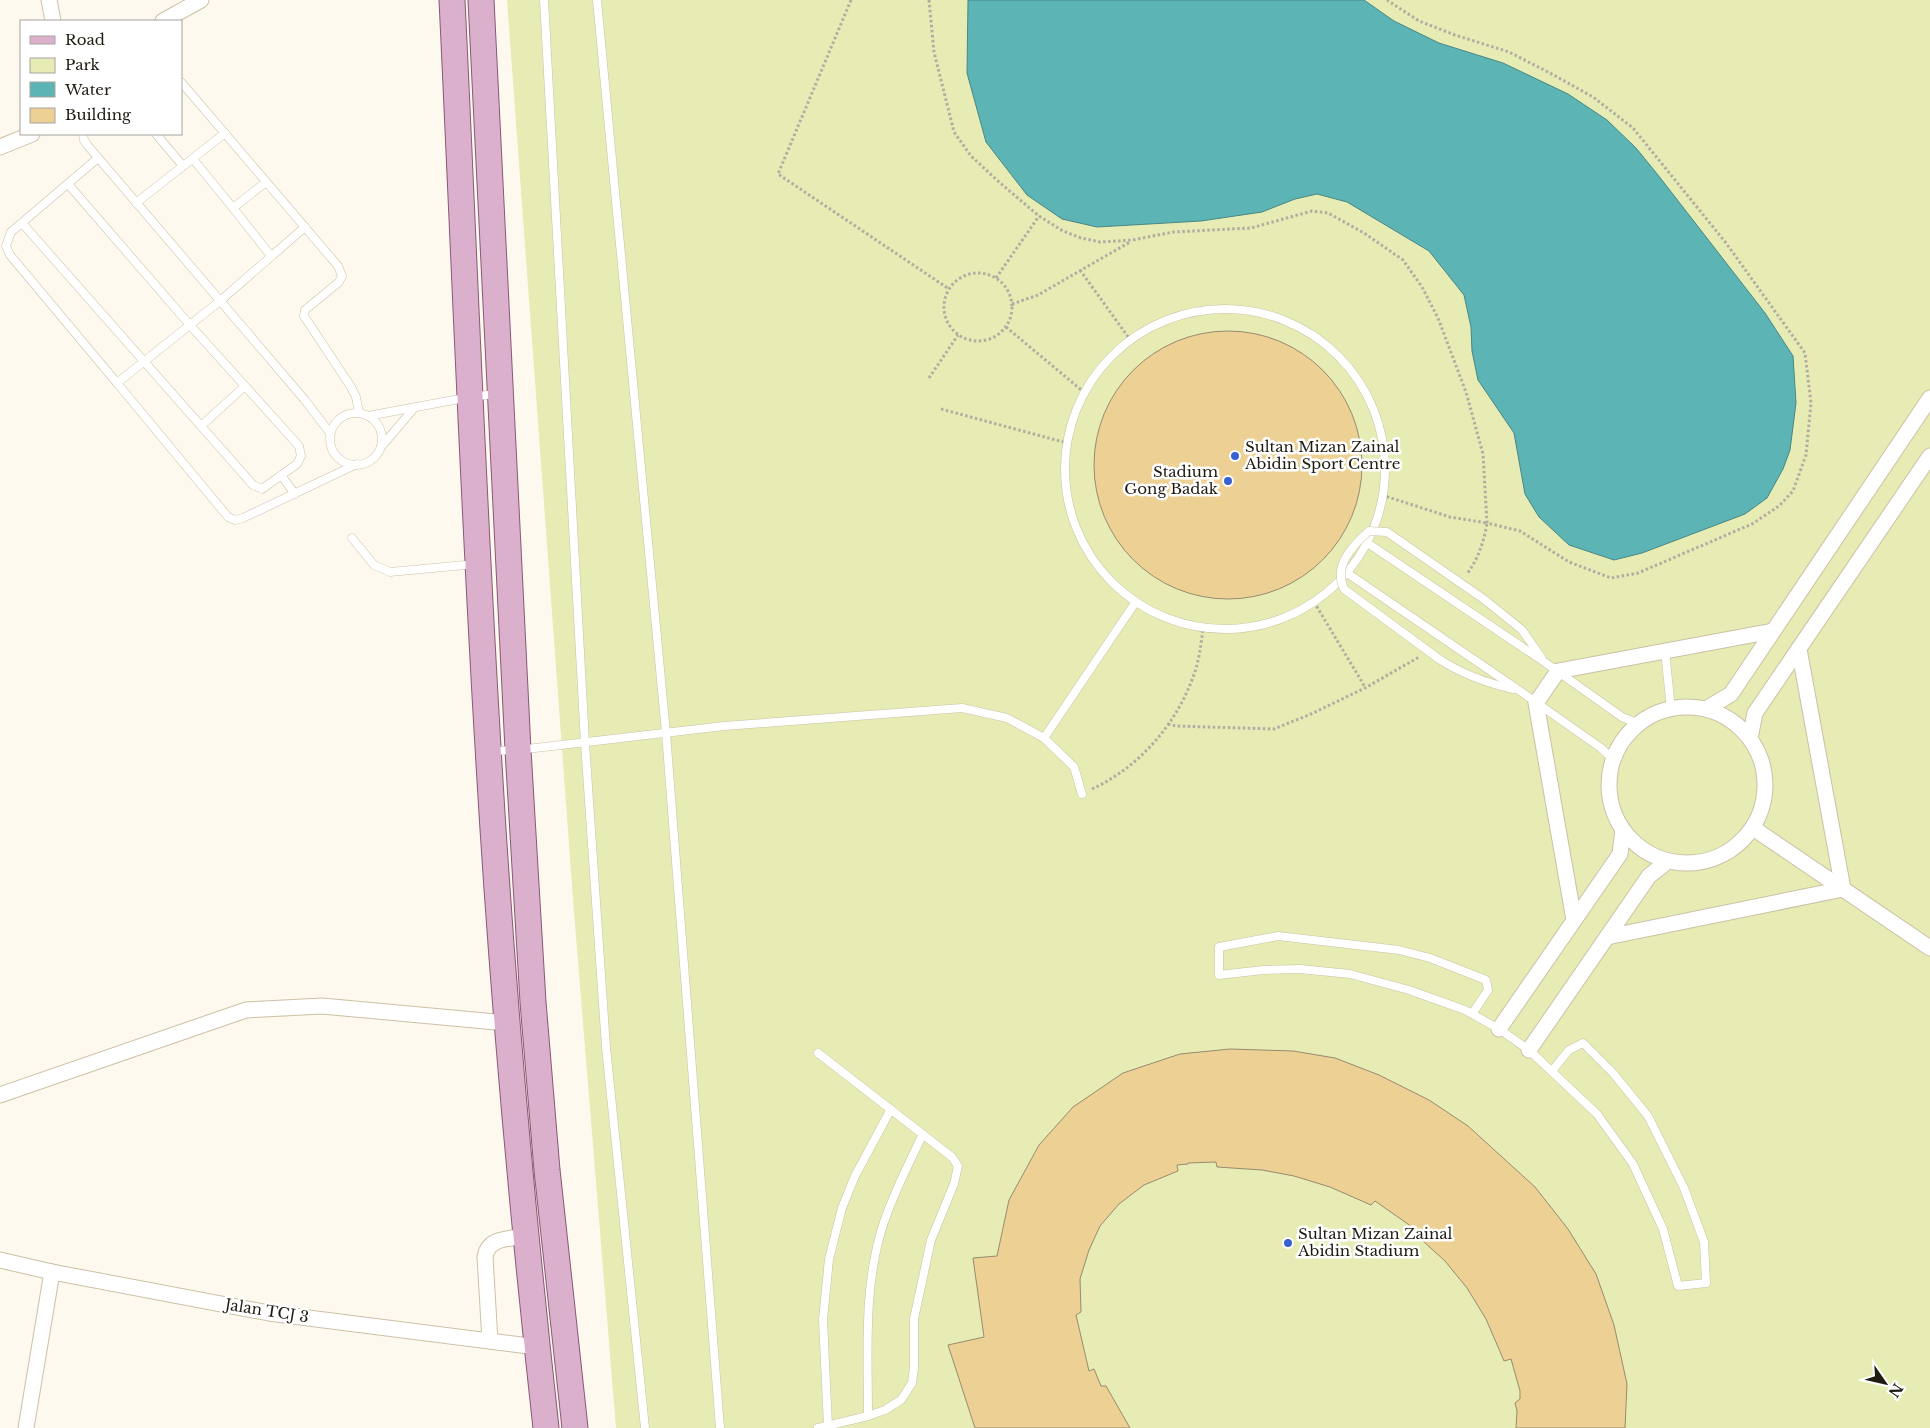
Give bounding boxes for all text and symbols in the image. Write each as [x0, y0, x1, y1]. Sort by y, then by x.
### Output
legend [20, 20, 182, 135]
text: Road [65, 30, 105, 49]
text: Park [65, 55, 101, 74]
text: Water [64, 80, 112, 99]
text: Building [65, 105, 132, 124]
place label: Sultan Mizan Zainal Abidin Sport Centre [1244, 437, 1400, 473]
marker: Sultan Mizan Zainal Abidin Sport Centre [1229, 450, 1241, 462]
place label: Stadium Gong Badak [1124, 462, 1219, 498]
marker: Stadium Gong Badak [1222, 475, 1234, 487]
place label: Sultan Mizan Zainal Abidin Stadium [1297, 1224, 1453, 1260]
marker: Sultan Mizan Zainal Abidin Stadium [1282, 1237, 1294, 1249]
street label: Jalan TCJ 3 [222, 1294, 310, 1326]
north arrow [1860, 1358, 1910, 1408]
text: N [1885, 1380, 1907, 1401]

